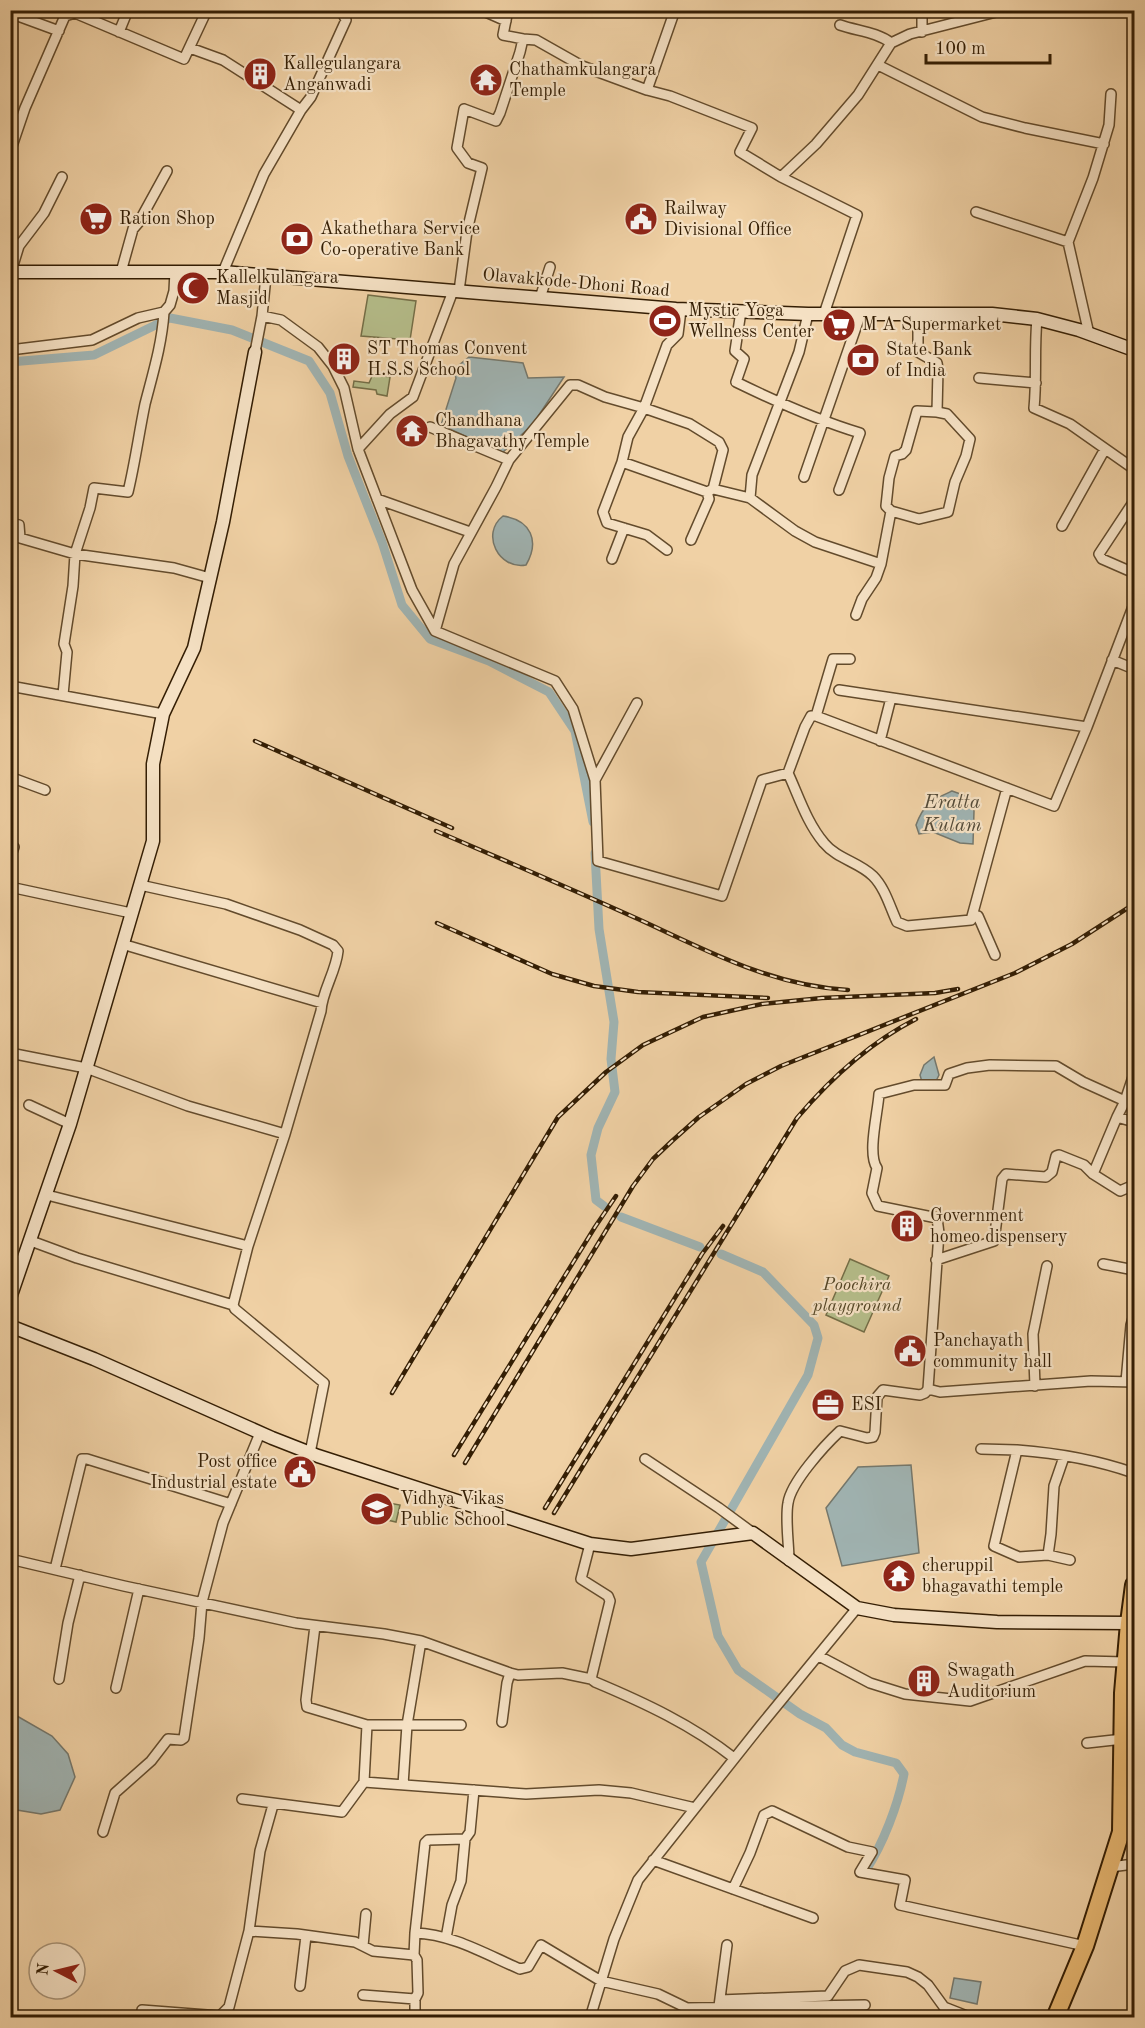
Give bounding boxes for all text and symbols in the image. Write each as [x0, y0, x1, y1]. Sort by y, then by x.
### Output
scale bar [926, 27, 1050, 65]
text: 100 m [935, 40, 986, 58]
place label: Kallegulangara Anganwadi [283, 55, 401, 94]
building icon: Kallegulangara Anganwadi [242, 56, 278, 92]
place label: Chathamkulangara Temple [509, 61, 656, 100]
temple icon: Chathamkulangara Temple [468, 62, 504, 98]
place label: Railway Divisional Office [664, 200, 792, 239]
supermarket icon: Ration Shop [78, 201, 114, 237]
public building icon: Railway Divisional Office [623, 201, 659, 237]
place label: Ration Shop [119, 210, 215, 228]
place label: Akathethara Service Co-operative Bank [320, 220, 480, 259]
bank icon: Akathethara Service Co-operative Bank [279, 221, 315, 257]
street label: Olavakkode-Dhoni Road [482, 266, 670, 300]
place label: Kallelkulangara Masjid [216, 269, 339, 308]
mosque icon: Kallelkulangara Masjid [175, 270, 211, 306]
place label: Mystic Yoga Wellness Center [688, 302, 815, 341]
sports icon: Mystic Yoga Wellness Center [647, 303, 683, 339]
supermarket icon: M A Supermarket [821, 307, 857, 343]
place label: M A Supermarket [862, 316, 1001, 334]
place label: ST Thomas Convent H.S.S School [367, 340, 527, 379]
building icon: ST Thomas Convent H.S.S School [326, 341, 362, 377]
place label: State Bank of India [886, 341, 972, 380]
bank icon: State Bank of India [845, 342, 881, 378]
place label: Chandhana Bhagavathy Temple [435, 412, 589, 451]
temple icon: Chandhana Bhagavathy Temple [394, 413, 430, 449]
water label: Eratta Kulam [921, 793, 982, 836]
place label: Government homeo dispensery [930, 1207, 1068, 1246]
building icon: Government homeo dispensery [889, 1208, 925, 1244]
park label: Poochira playground [811, 1276, 902, 1315]
place label: Panchayath community hall [933, 1332, 1052, 1371]
public building icon: Panchayath community hall [892, 1333, 928, 1369]
office icon: ESI [810, 1387, 846, 1423]
place label: ESI [851, 1396, 882, 1414]
place label: Post office Industrial estate [150, 1453, 277, 1492]
public building icon: Post office Industrial estate [282, 1454, 318, 1490]
place label: Vidhya Vikas Public School [400, 1490, 505, 1529]
school or university icon: Vidhya Vikas Public School [359, 1491, 395, 1527]
place label: cheruppil bhagavathi temple [922, 1557, 1063, 1596]
temple icon: cheruppil bhagavathi temple [881, 1558, 917, 1594]
place label: Swagath Auditorium [947, 1662, 1036, 1701]
building icon: Swagath Auditorium [906, 1663, 942, 1699]
north arrow [27, 1941, 87, 2001]
text: N [35, 1962, 53, 1976]

